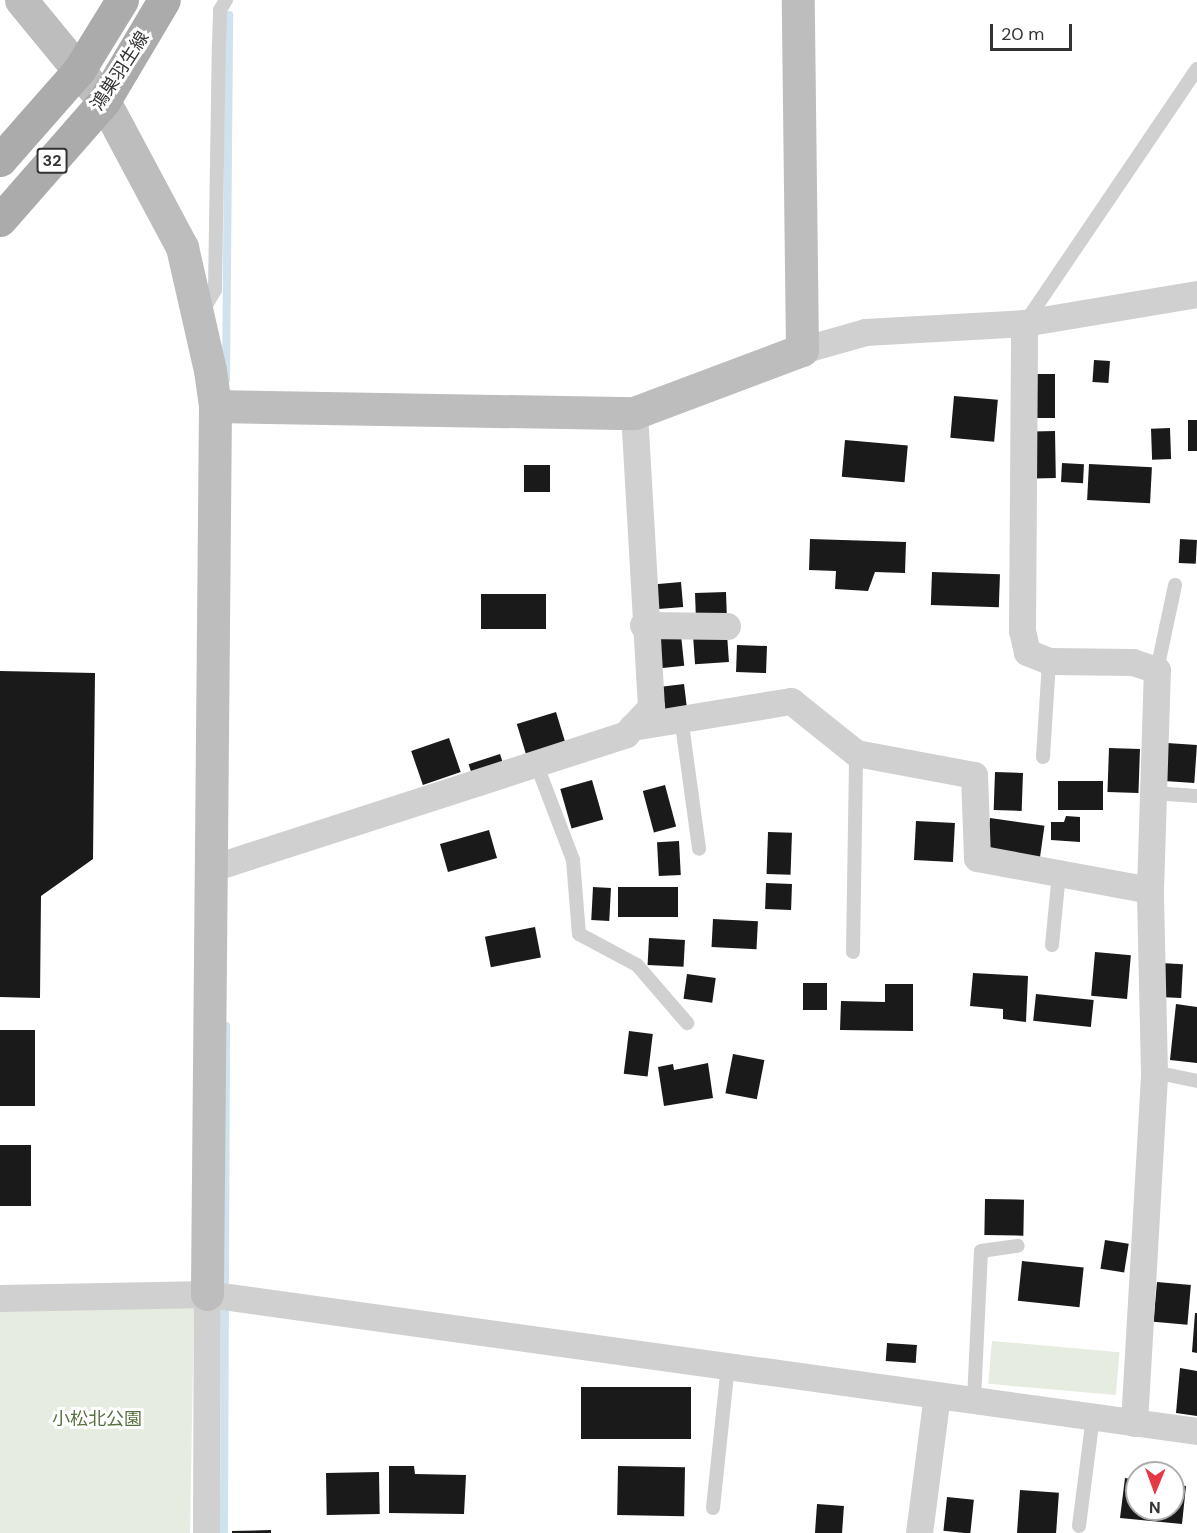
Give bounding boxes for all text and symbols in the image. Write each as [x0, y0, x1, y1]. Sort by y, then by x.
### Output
scale bar [993, 12, 1076, 50]
text: 20 m [1001, 22, 1044, 46]
street label: 鴻巣羽生線 [86, 27, 154, 115]
road number: 32 [36, 148, 68, 174]
park label: 小松北公園 [52, 1408, 142, 1430]
north arrow [1125, 1461, 1185, 1521]
text: N [1149, 1497, 1161, 1518]

